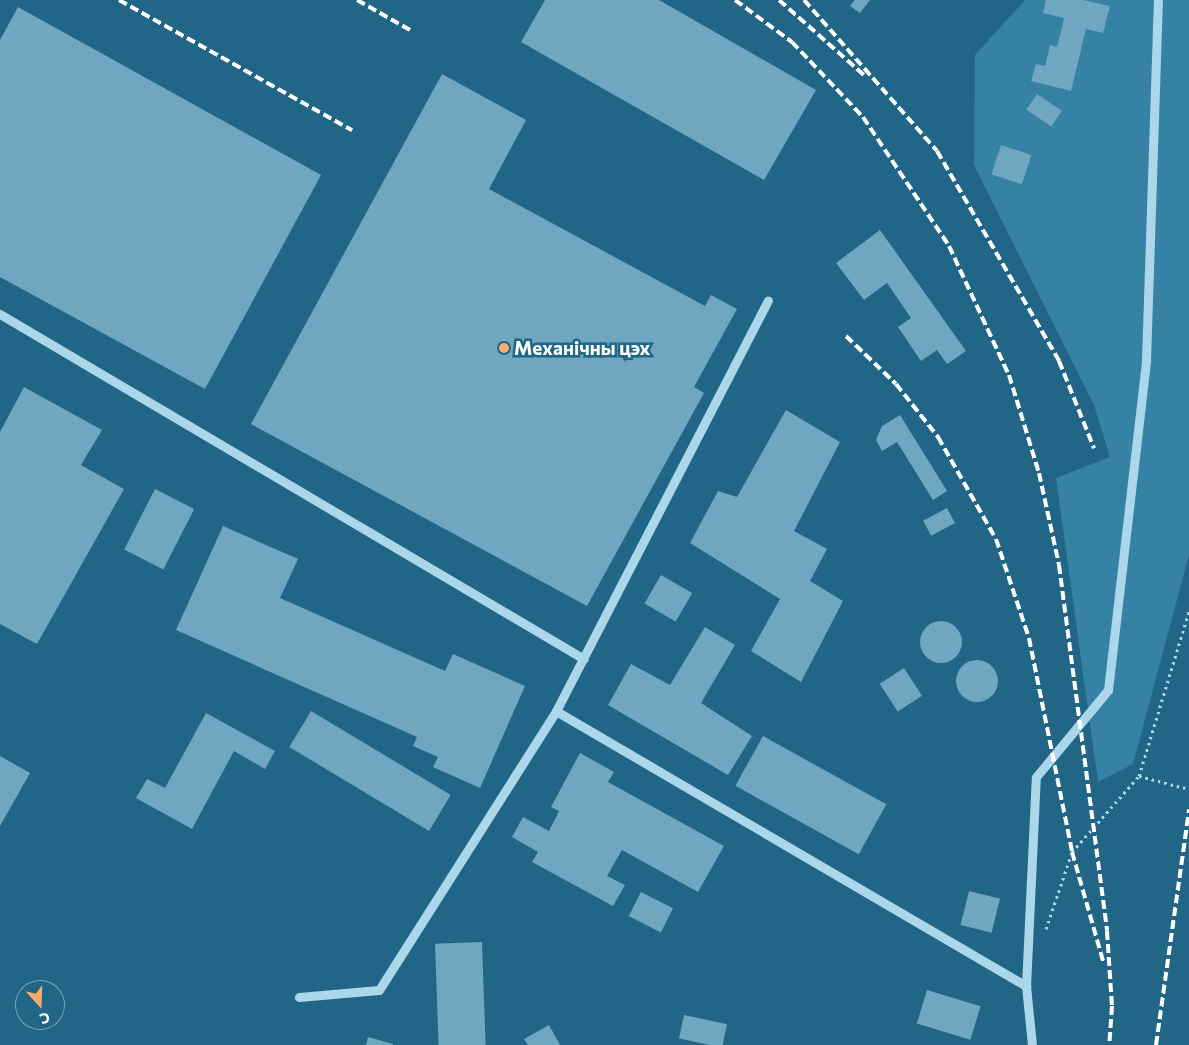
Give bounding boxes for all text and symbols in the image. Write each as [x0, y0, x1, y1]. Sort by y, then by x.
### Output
place label: Механічны цэх [514, 337, 650, 359]
marker: Механічны цэх [498, 342, 510, 354]
north arrow [15, 980, 65, 1030]
text: С [38, 1009, 52, 1028]

